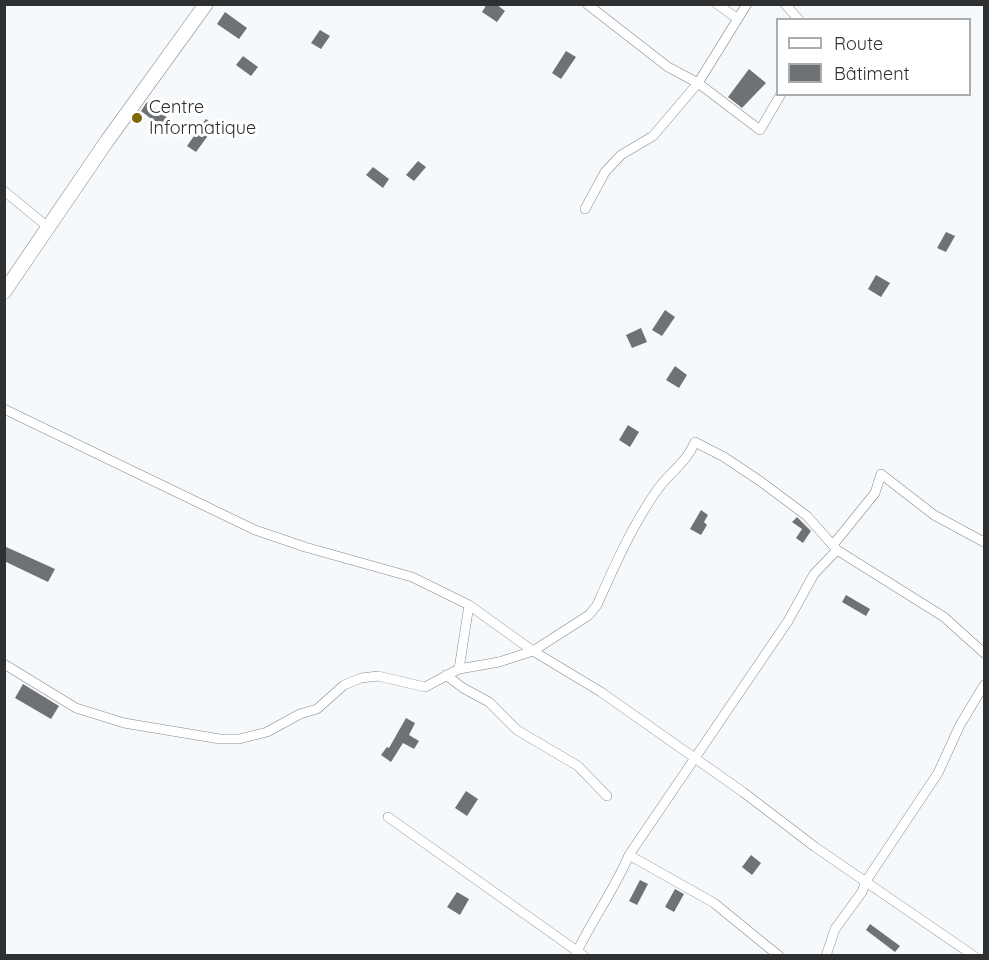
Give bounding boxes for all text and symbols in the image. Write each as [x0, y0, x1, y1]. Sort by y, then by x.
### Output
legend [776, 18, 971, 96]
text: Route [834, 32, 883, 55]
text: Bâtiment [834, 62, 910, 85]
place label: Centre Informatique [149, 97, 256, 140]
marker: Centre Informatique [130, 111, 144, 125]

